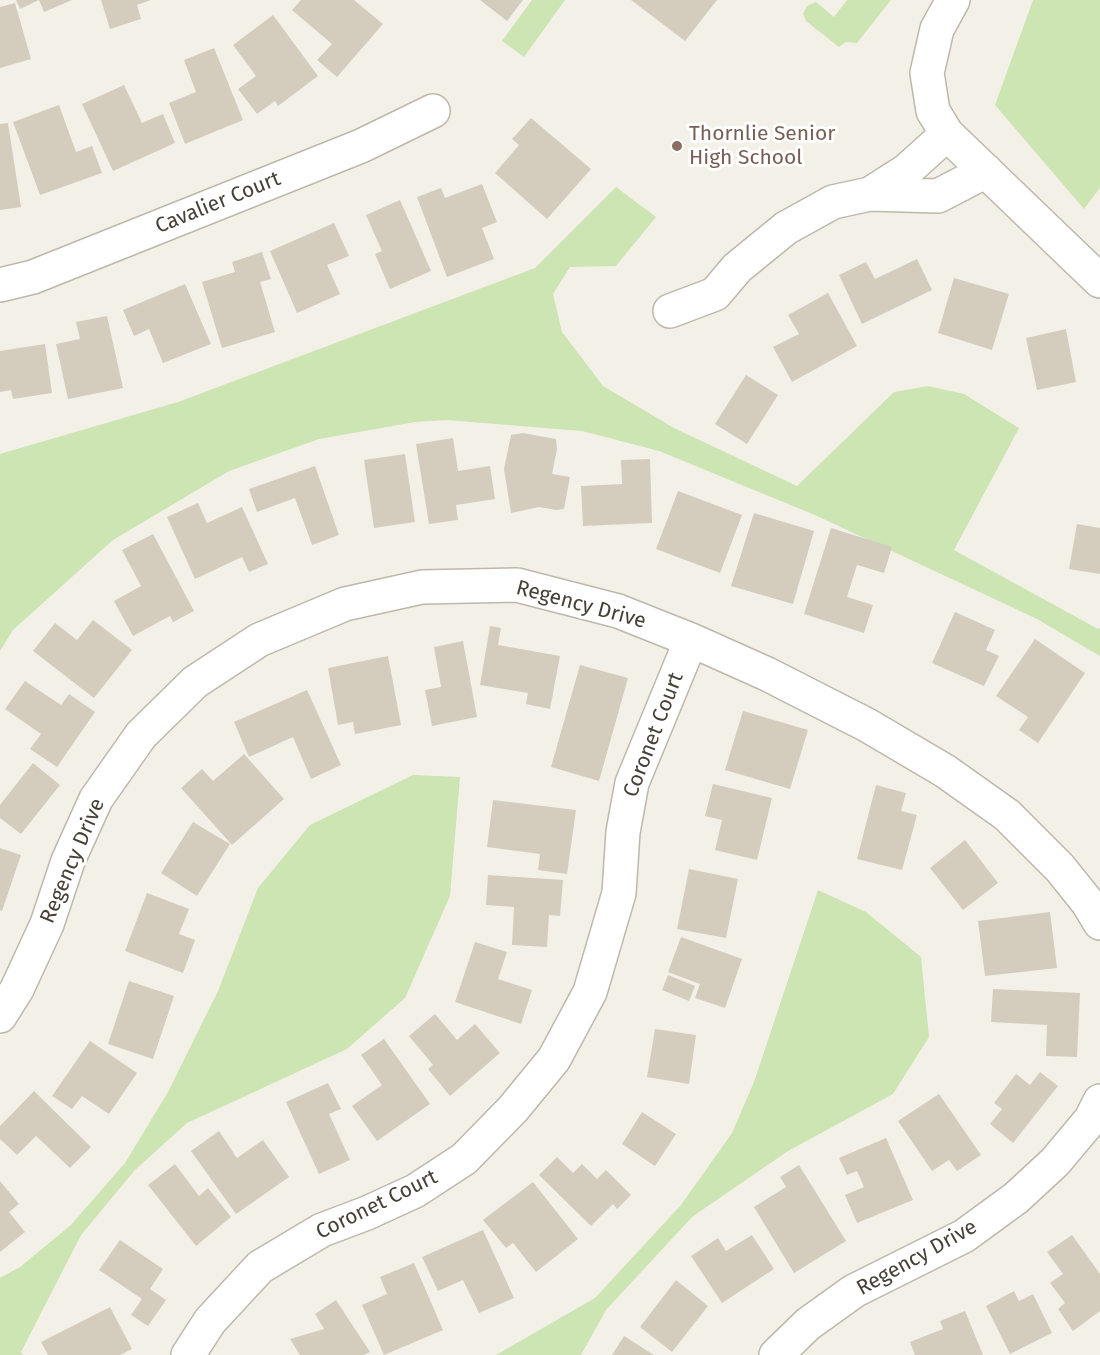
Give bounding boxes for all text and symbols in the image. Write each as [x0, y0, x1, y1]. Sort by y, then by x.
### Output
place label: Thornlie Senior High School [689, 121, 835, 171]
marker: Thornlie Senior High School [670, 139, 684, 153]
street label: Cavalier Court [152, 166, 284, 240]
street label: Regency Drive [513, 576, 649, 634]
street label: Coronet Court [619, 669, 689, 801]
street label: Regency Drive [35, 795, 111, 927]
street label: Coronet Court [312, 1165, 442, 1245]
street label: Regency Drive [853, 1215, 981, 1301]

